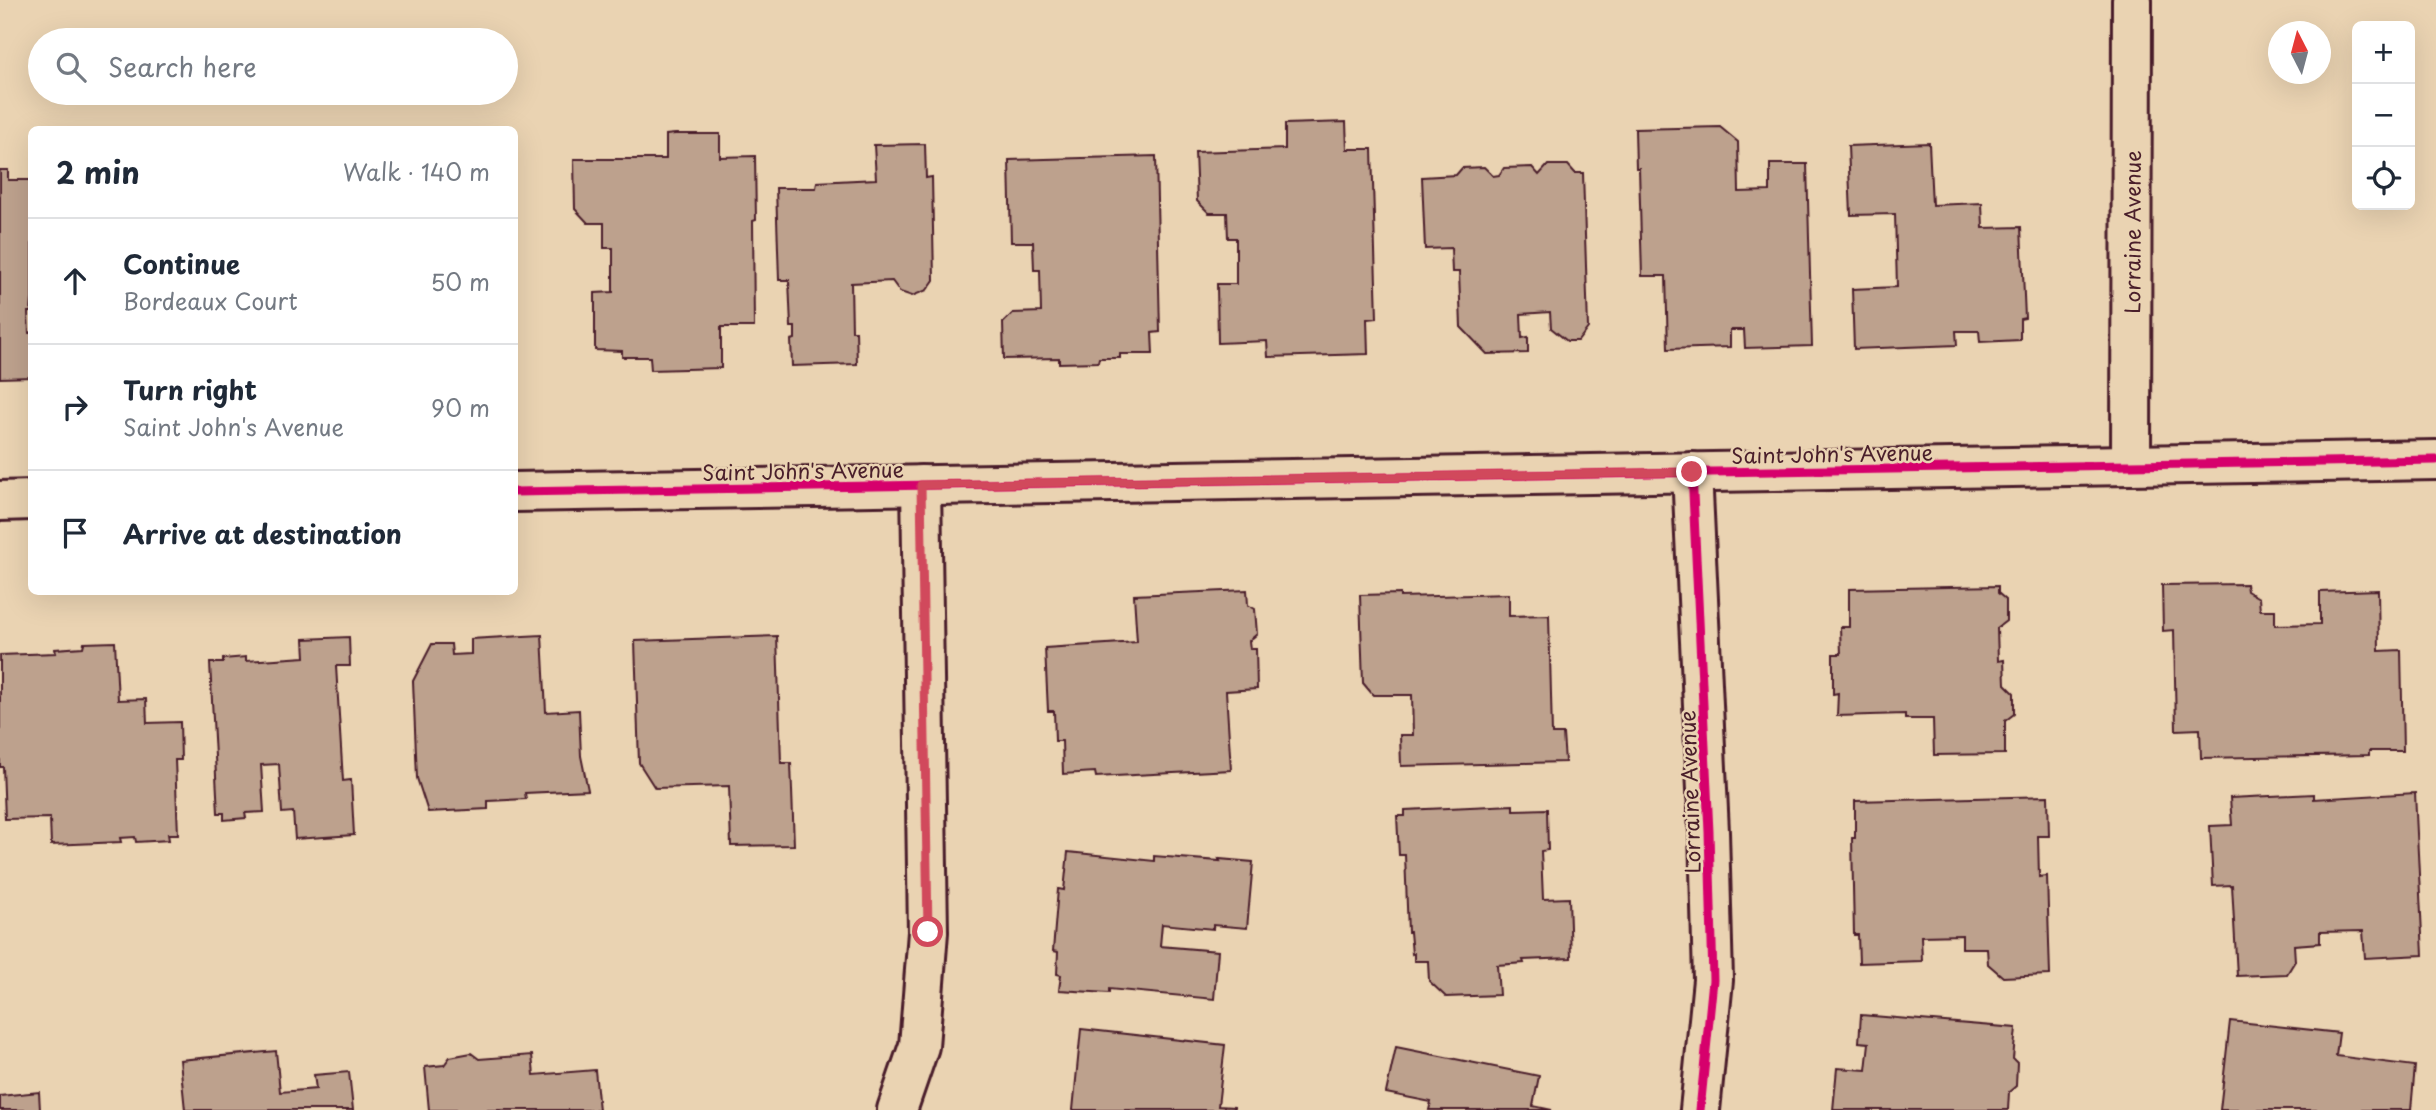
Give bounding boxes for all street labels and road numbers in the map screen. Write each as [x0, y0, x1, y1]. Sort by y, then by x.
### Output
street label: Lorraine Avenue [2115, 150, 2148, 314]
street label: Saint John's Avenue [1731, 435, 1933, 471]
street label: Saint John's Avenue [702, 452, 904, 488]
street label: Lorraine Avenue [1670, 710, 1708, 874]

